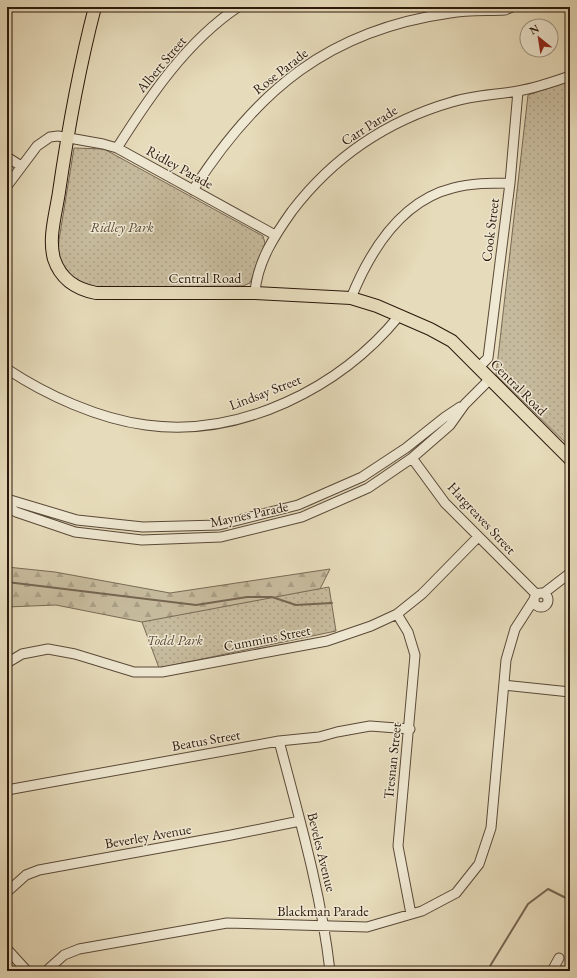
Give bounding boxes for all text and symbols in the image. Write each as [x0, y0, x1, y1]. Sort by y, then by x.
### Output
north arrow [519, 18, 559, 58]
text: N [527, 21, 541, 38]
street label: Albert Street [131, 32, 190, 97]
street label: Rose Parade [249, 44, 312, 98]
street label: Carr Parade [337, 100, 401, 149]
street label: Ridley Parade [143, 141, 217, 193]
street label: Cook Street [477, 197, 503, 263]
park label: Ridley Park [90, 218, 154, 236]
street label: Central Road [169, 269, 242, 287]
street label: Central Road [487, 355, 552, 420]
street label: Lindsay Street [226, 370, 304, 414]
street label: Hargreaves Street [444, 478, 521, 558]
street label: Maynes Parade [208, 497, 290, 531]
street label: Cummins Street [222, 621, 312, 655]
park label: Todd Park [147, 631, 204, 649]
street label: Tresnan Street [379, 721, 405, 800]
street label: Beatus Street [170, 725, 242, 755]
street label: Beveles Avenue [303, 810, 341, 894]
street label: Beverley Avenue [103, 819, 193, 852]
street label: Blackman Parade [277, 902, 369, 920]

